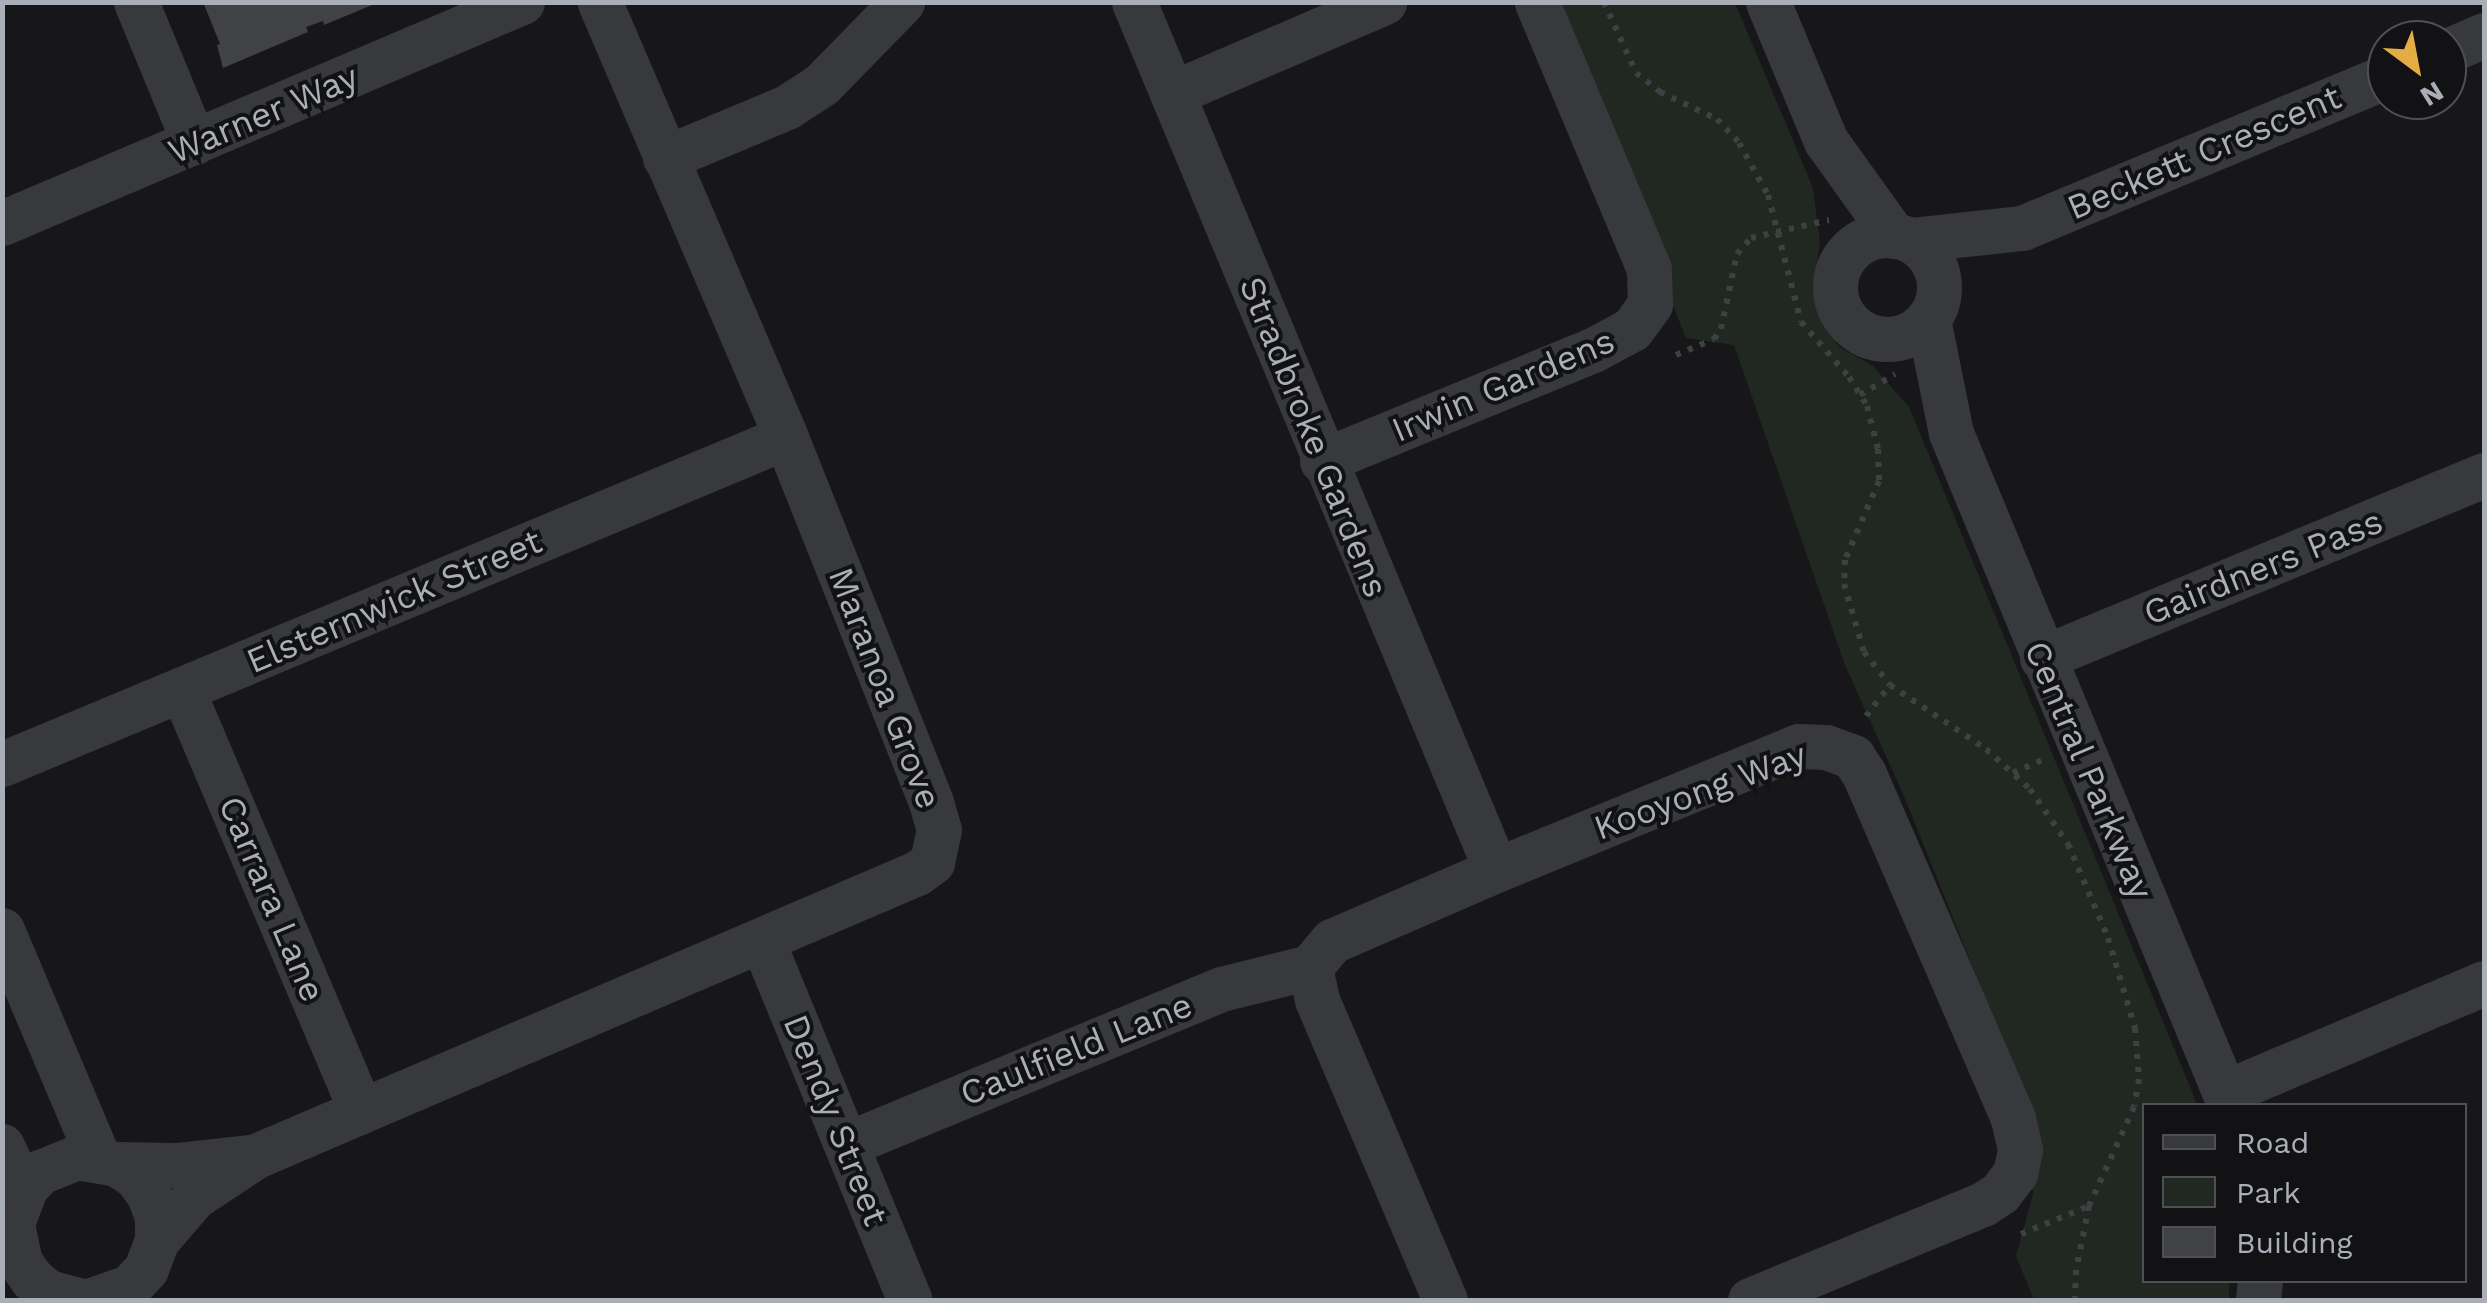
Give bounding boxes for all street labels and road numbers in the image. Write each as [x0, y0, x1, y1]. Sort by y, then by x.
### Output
street label: Warner Way [161, 55, 365, 173]
street label: Beckett Crescent [2061, 75, 2347, 229]
street label: Stradbroke Gardens [1231, 271, 1397, 603]
street label: Irwin Gardens [1385, 319, 1621, 451]
street label: Gairdners Pass [2137, 500, 2389, 634]
street label: Elsternwick Street [240, 520, 548, 682]
street label: Maranoa Grove [820, 561, 950, 815]
street label: Central Parkway [2015, 634, 2163, 906]
street label: Kooyong Way [1588, 733, 1812, 849]
street label: Carrara Lane [210, 790, 334, 1008]
street label: Caulfield Lane [954, 983, 1198, 1115]
street label: Dendy Street [775, 1008, 897, 1232]

